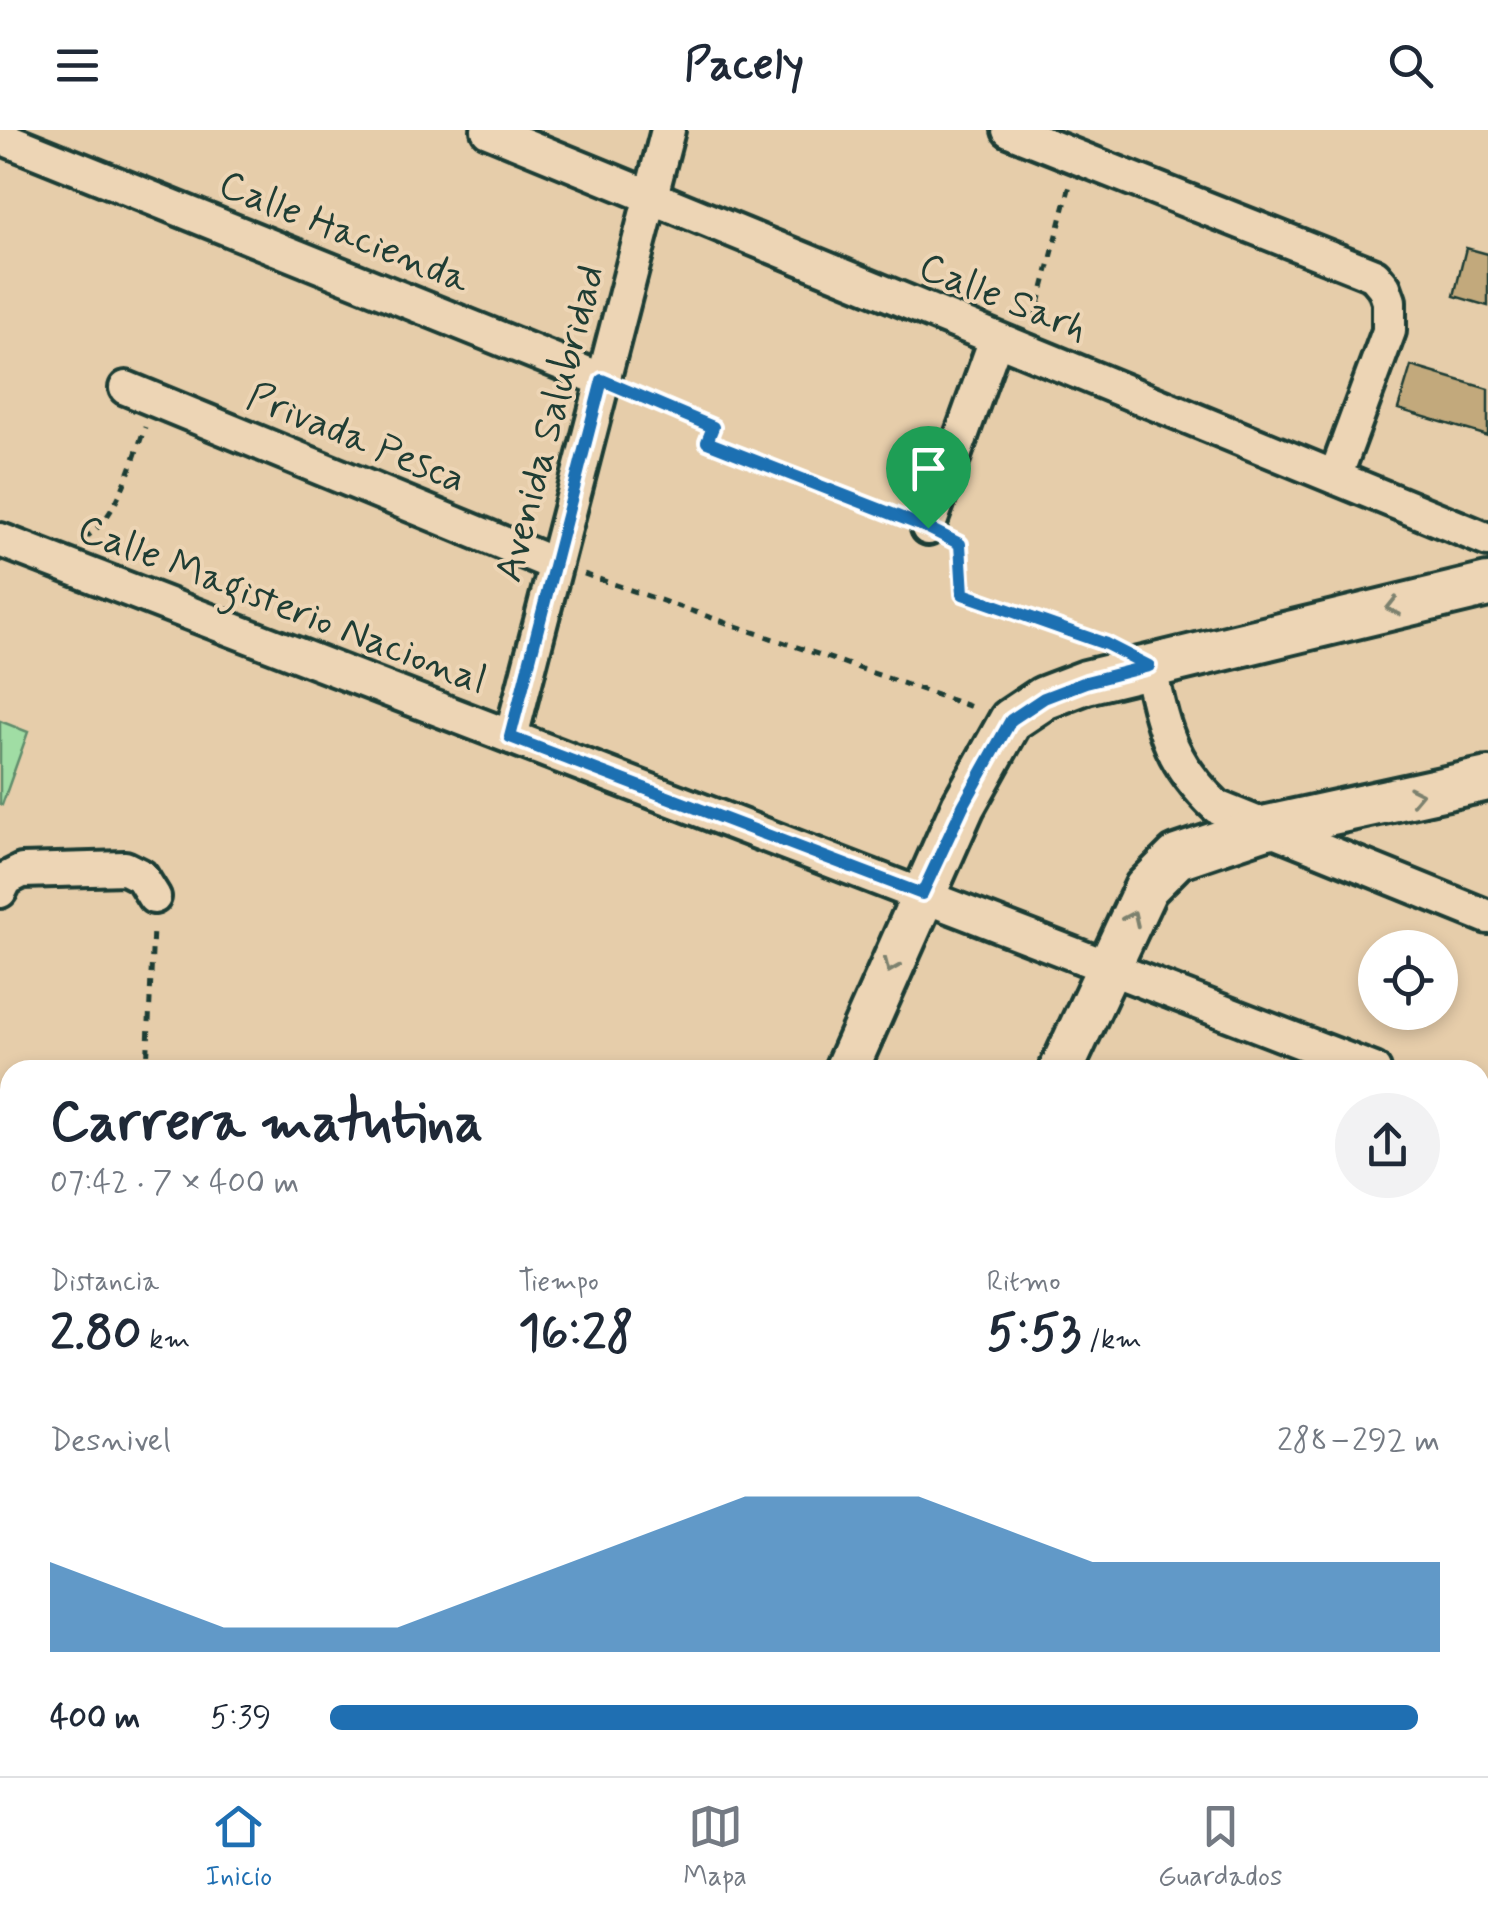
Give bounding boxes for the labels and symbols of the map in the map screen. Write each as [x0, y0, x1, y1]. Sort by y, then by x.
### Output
street label: Calle Hacienda [211, 159, 478, 307]
street label: Calle Sarh [911, 241, 1095, 356]
street label: Avenida Salubridad [484, 260, 618, 588]
street label: Privada Pesca [239, 371, 473, 506]
pin [886, 426, 971, 529]
street label: Calle Magisterio Nacional [68, 504, 494, 712]
one-way arrow [1385, 595, 1402, 616]
one-way arrow [1407, 785, 1424, 806]
one-way arrow [1119, 911, 1139, 929]
one-way arrow [883, 956, 903, 974]

